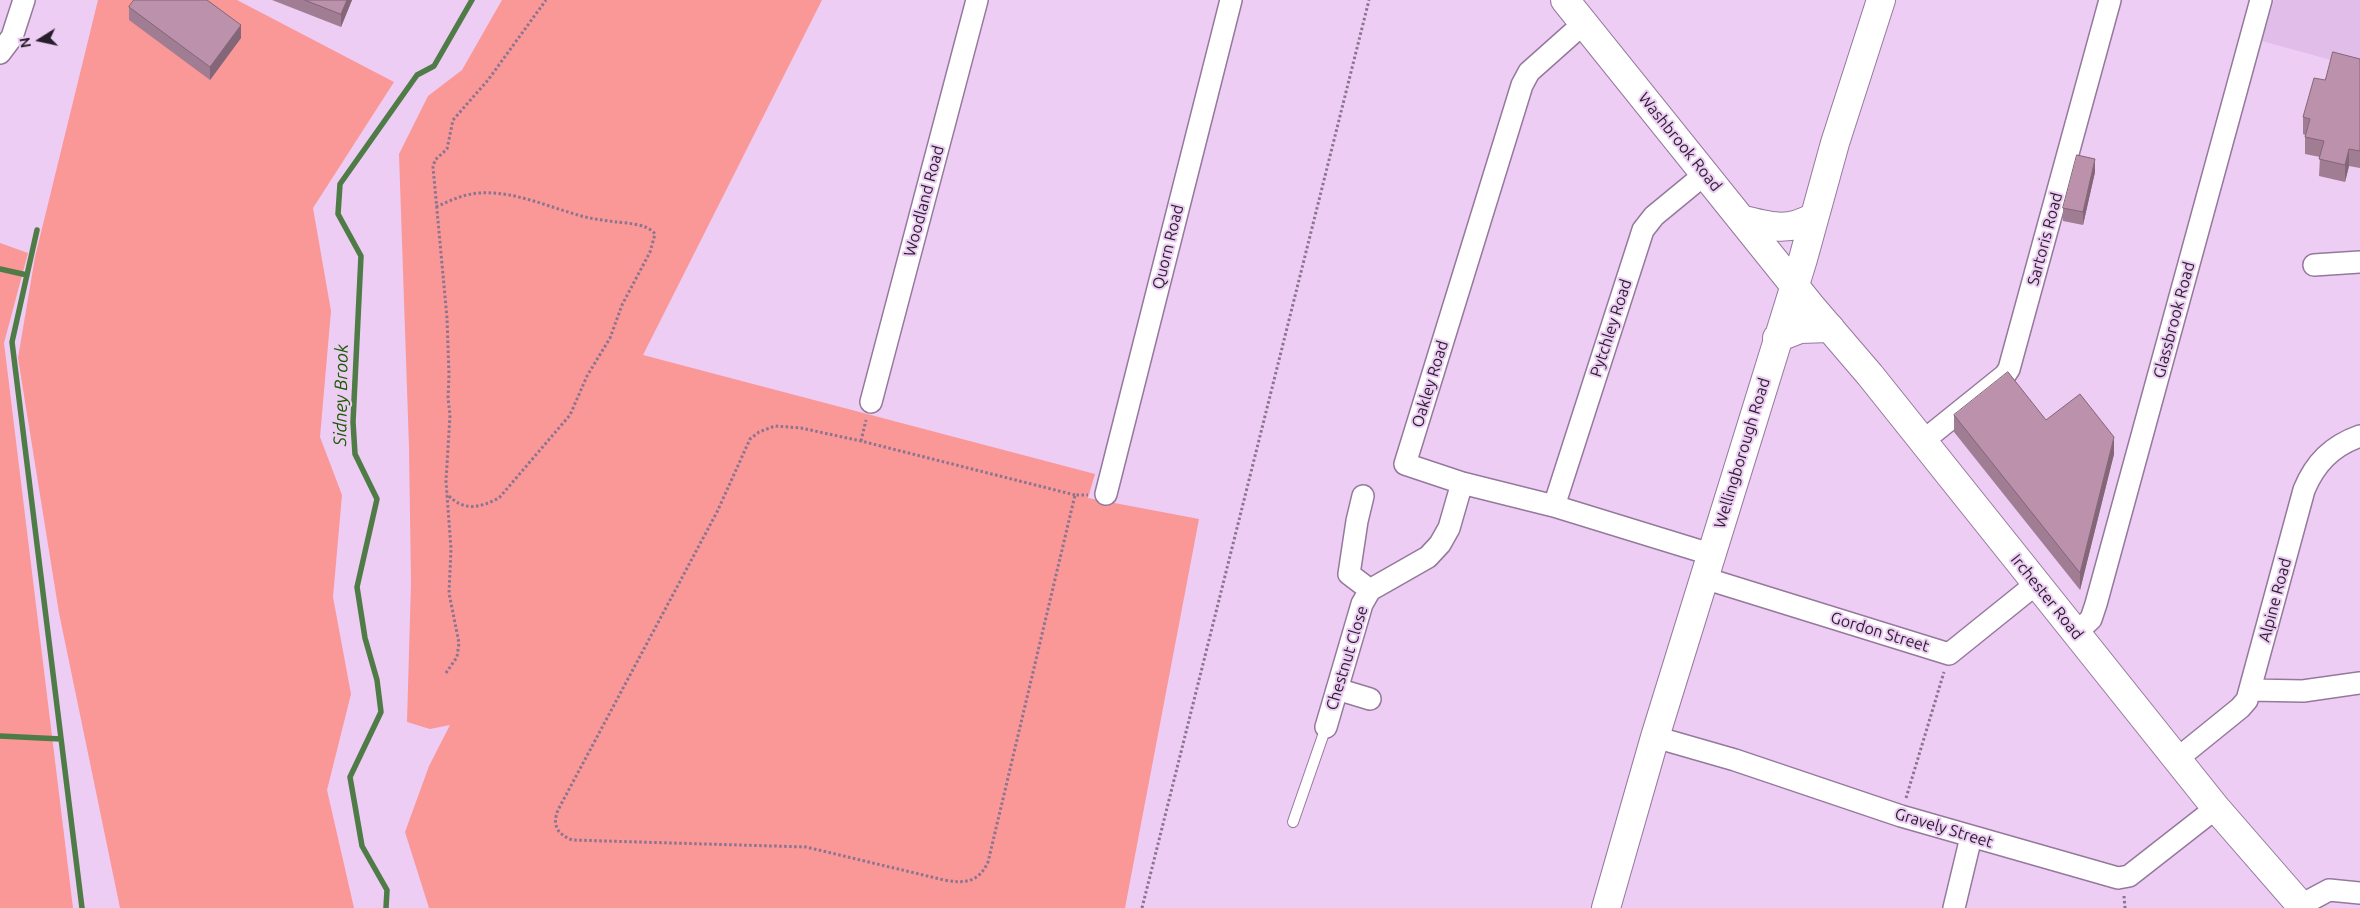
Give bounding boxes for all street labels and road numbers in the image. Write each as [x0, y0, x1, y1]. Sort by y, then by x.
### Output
street label: Washbrook Road [1634, 89, 1726, 195]
street label: Woodland Road [900, 143, 948, 259]
street label: Sartoris Road [2023, 190, 2067, 288]
street label: Quorn Road [1148, 203, 1188, 291]
street label: Glassbrook Road [2149, 260, 2199, 380]
street label: Pytchley Road [1586, 277, 1636, 379]
street label: Oakley Road [1408, 338, 1452, 430]
street label: Wellingborough Road [1710, 376, 1774, 530]
street label: Irchester Road [2007, 550, 2087, 644]
street label: Alpine Road [2255, 556, 2295, 644]
street label: Chestnut Close [1322, 603, 1372, 713]
street label: Gordon Street [1828, 608, 1932, 656]
street label: Gravely Street [1893, 804, 1995, 852]

